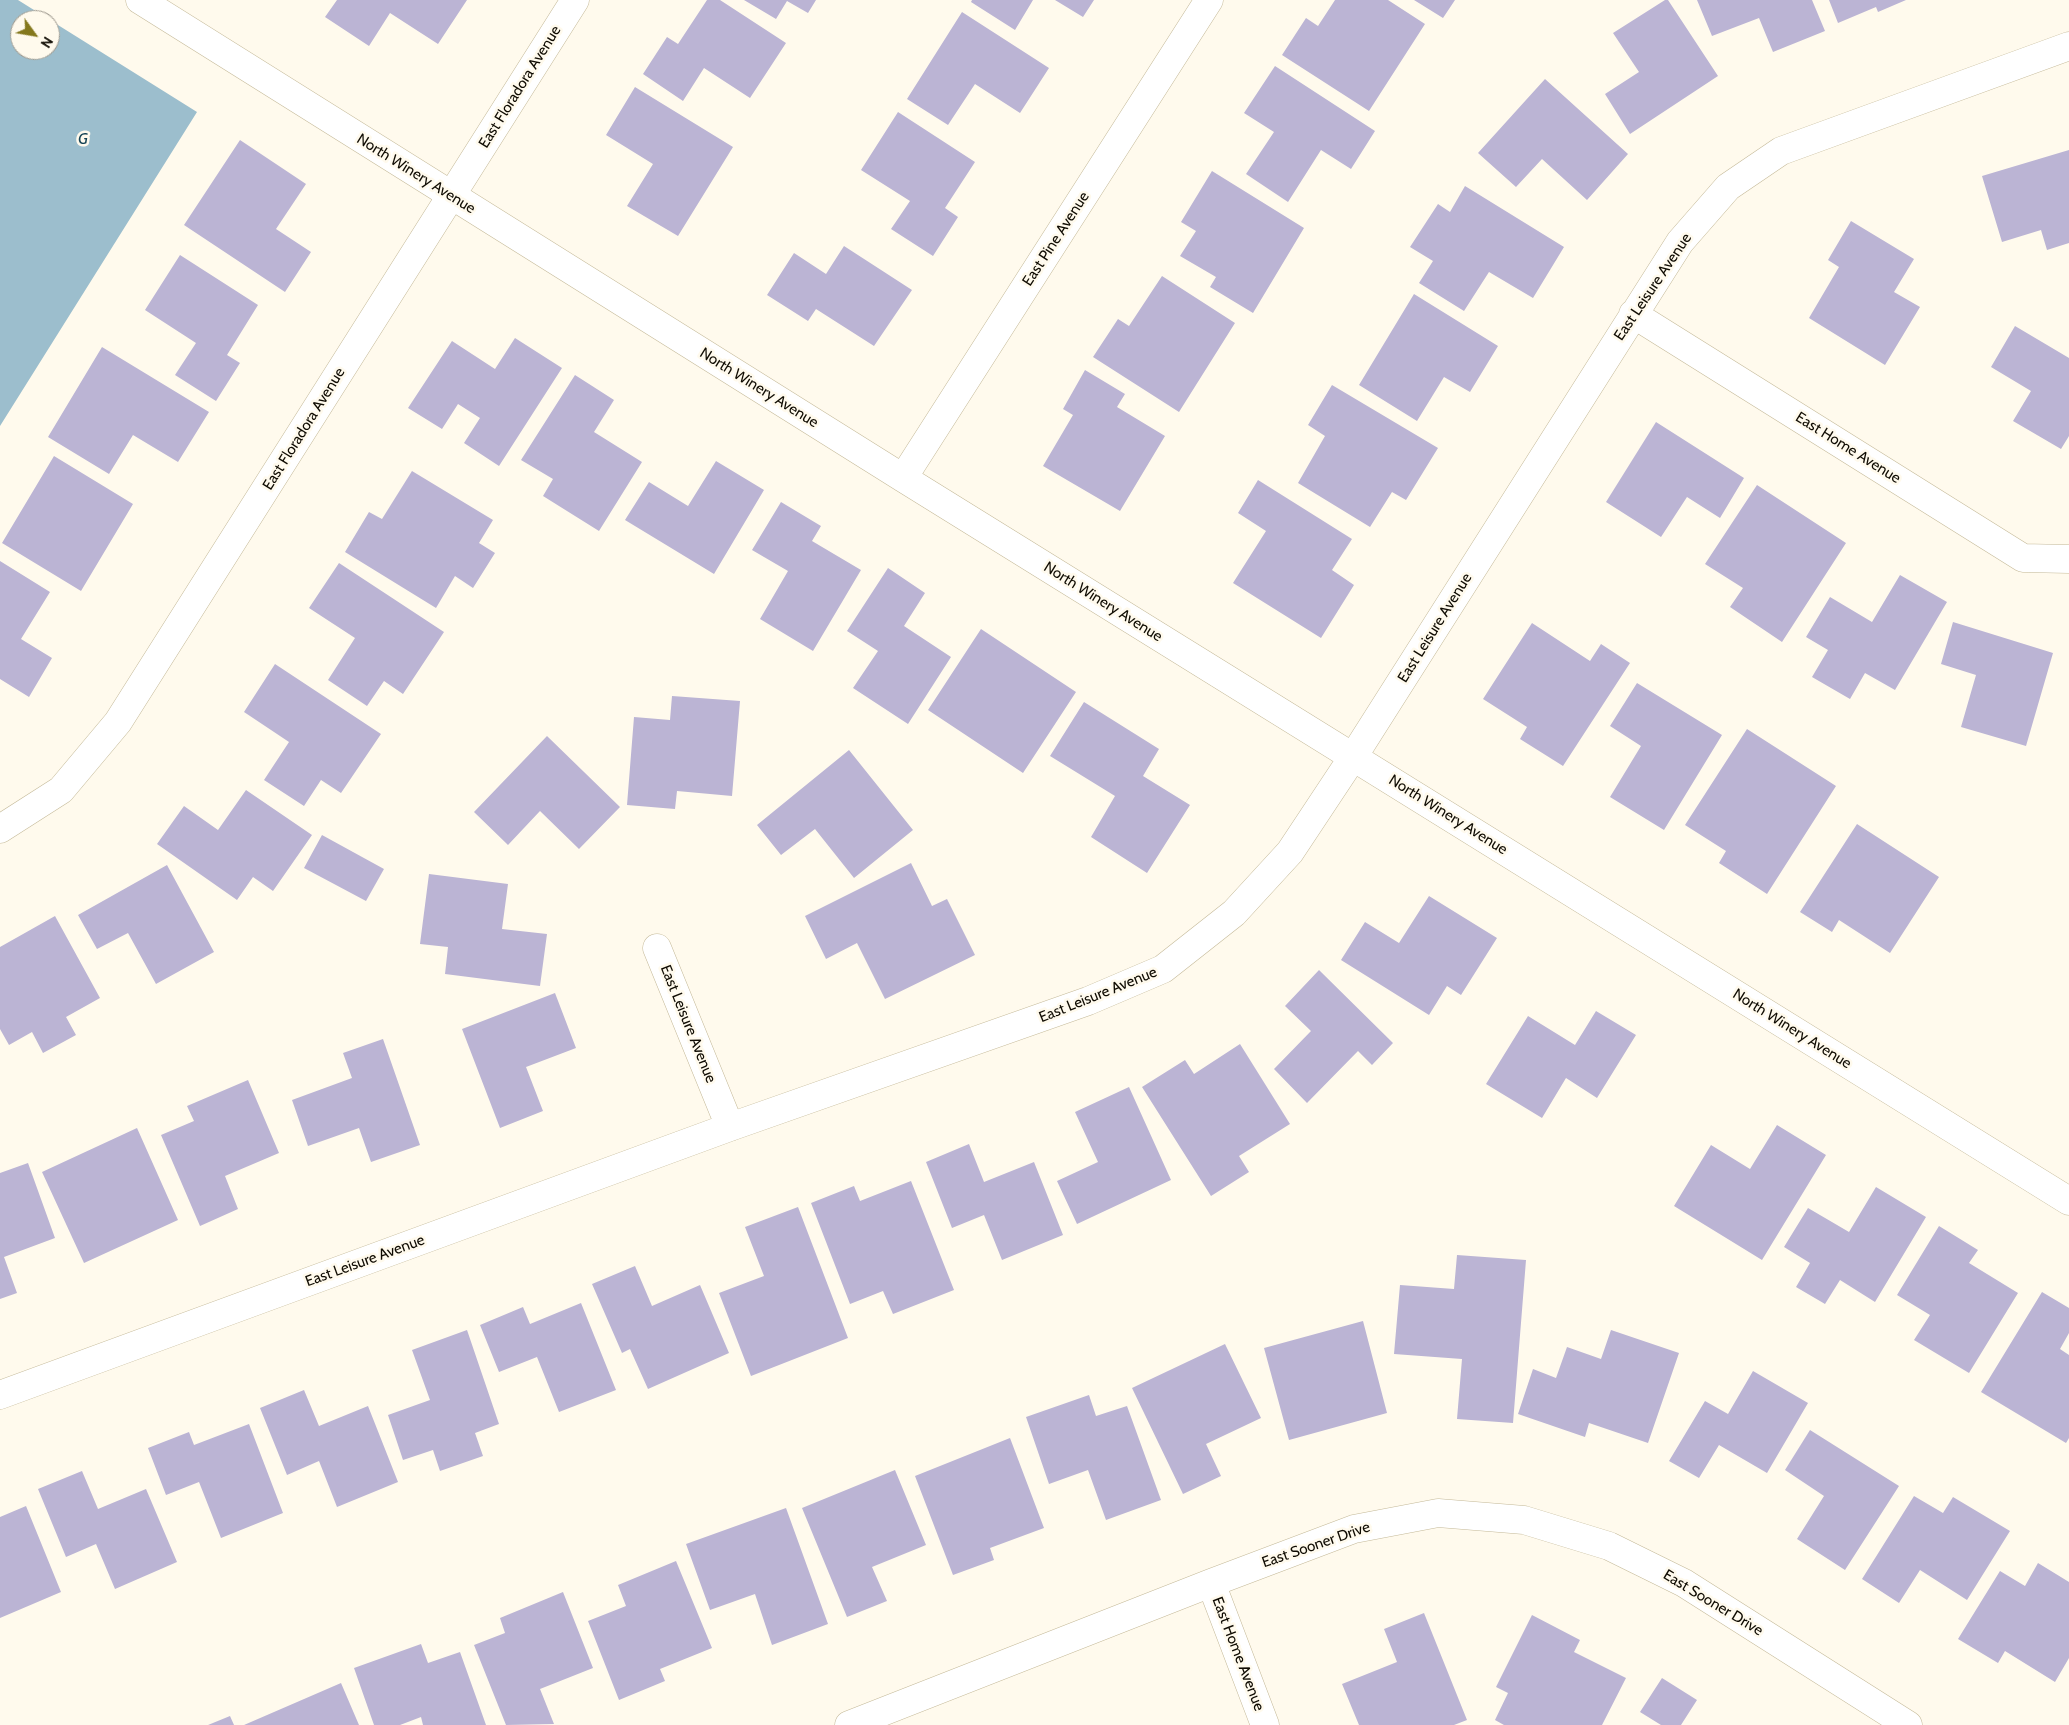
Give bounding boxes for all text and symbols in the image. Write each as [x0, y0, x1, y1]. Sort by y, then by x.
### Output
north arrow [10, 10, 60, 60]
street label: East Floradora Avenue [475, 22, 565, 152]
text: N [37, 33, 57, 51]
water label: G [78, 129, 88, 149]
street label: North Winery Avenue [353, 130, 479, 218]
street label: East Pine Avenue [1019, 188, 1093, 290]
street label: East Leisure Avenue [1610, 230, 1696, 344]
street label: North Winery Avenue [696, 344, 822, 432]
street label: East Floradora Avenue [259, 364, 349, 494]
street label: East Home Avenue [1792, 408, 1904, 488]
street label: North Winery Avenue [1040, 558, 1166, 646]
street label: East Leisure Avenue [1394, 570, 1476, 686]
street label: North Winery Avenue [1385, 771, 1511, 859]
street label: East Leisure Avenue [656, 962, 720, 1086]
street label: East Leisure Avenue [1036, 963, 1160, 1027]
street label: North Winery Avenue [1729, 985, 1855, 1073]
street label: East Leisure Avenue [303, 1231, 427, 1291]
street label: East Sooner Drive [1260, 1518, 1372, 1572]
street label: East Sooner Drive [1660, 1566, 1766, 1640]
street label: East Home Avenue [1208, 1595, 1268, 1713]

